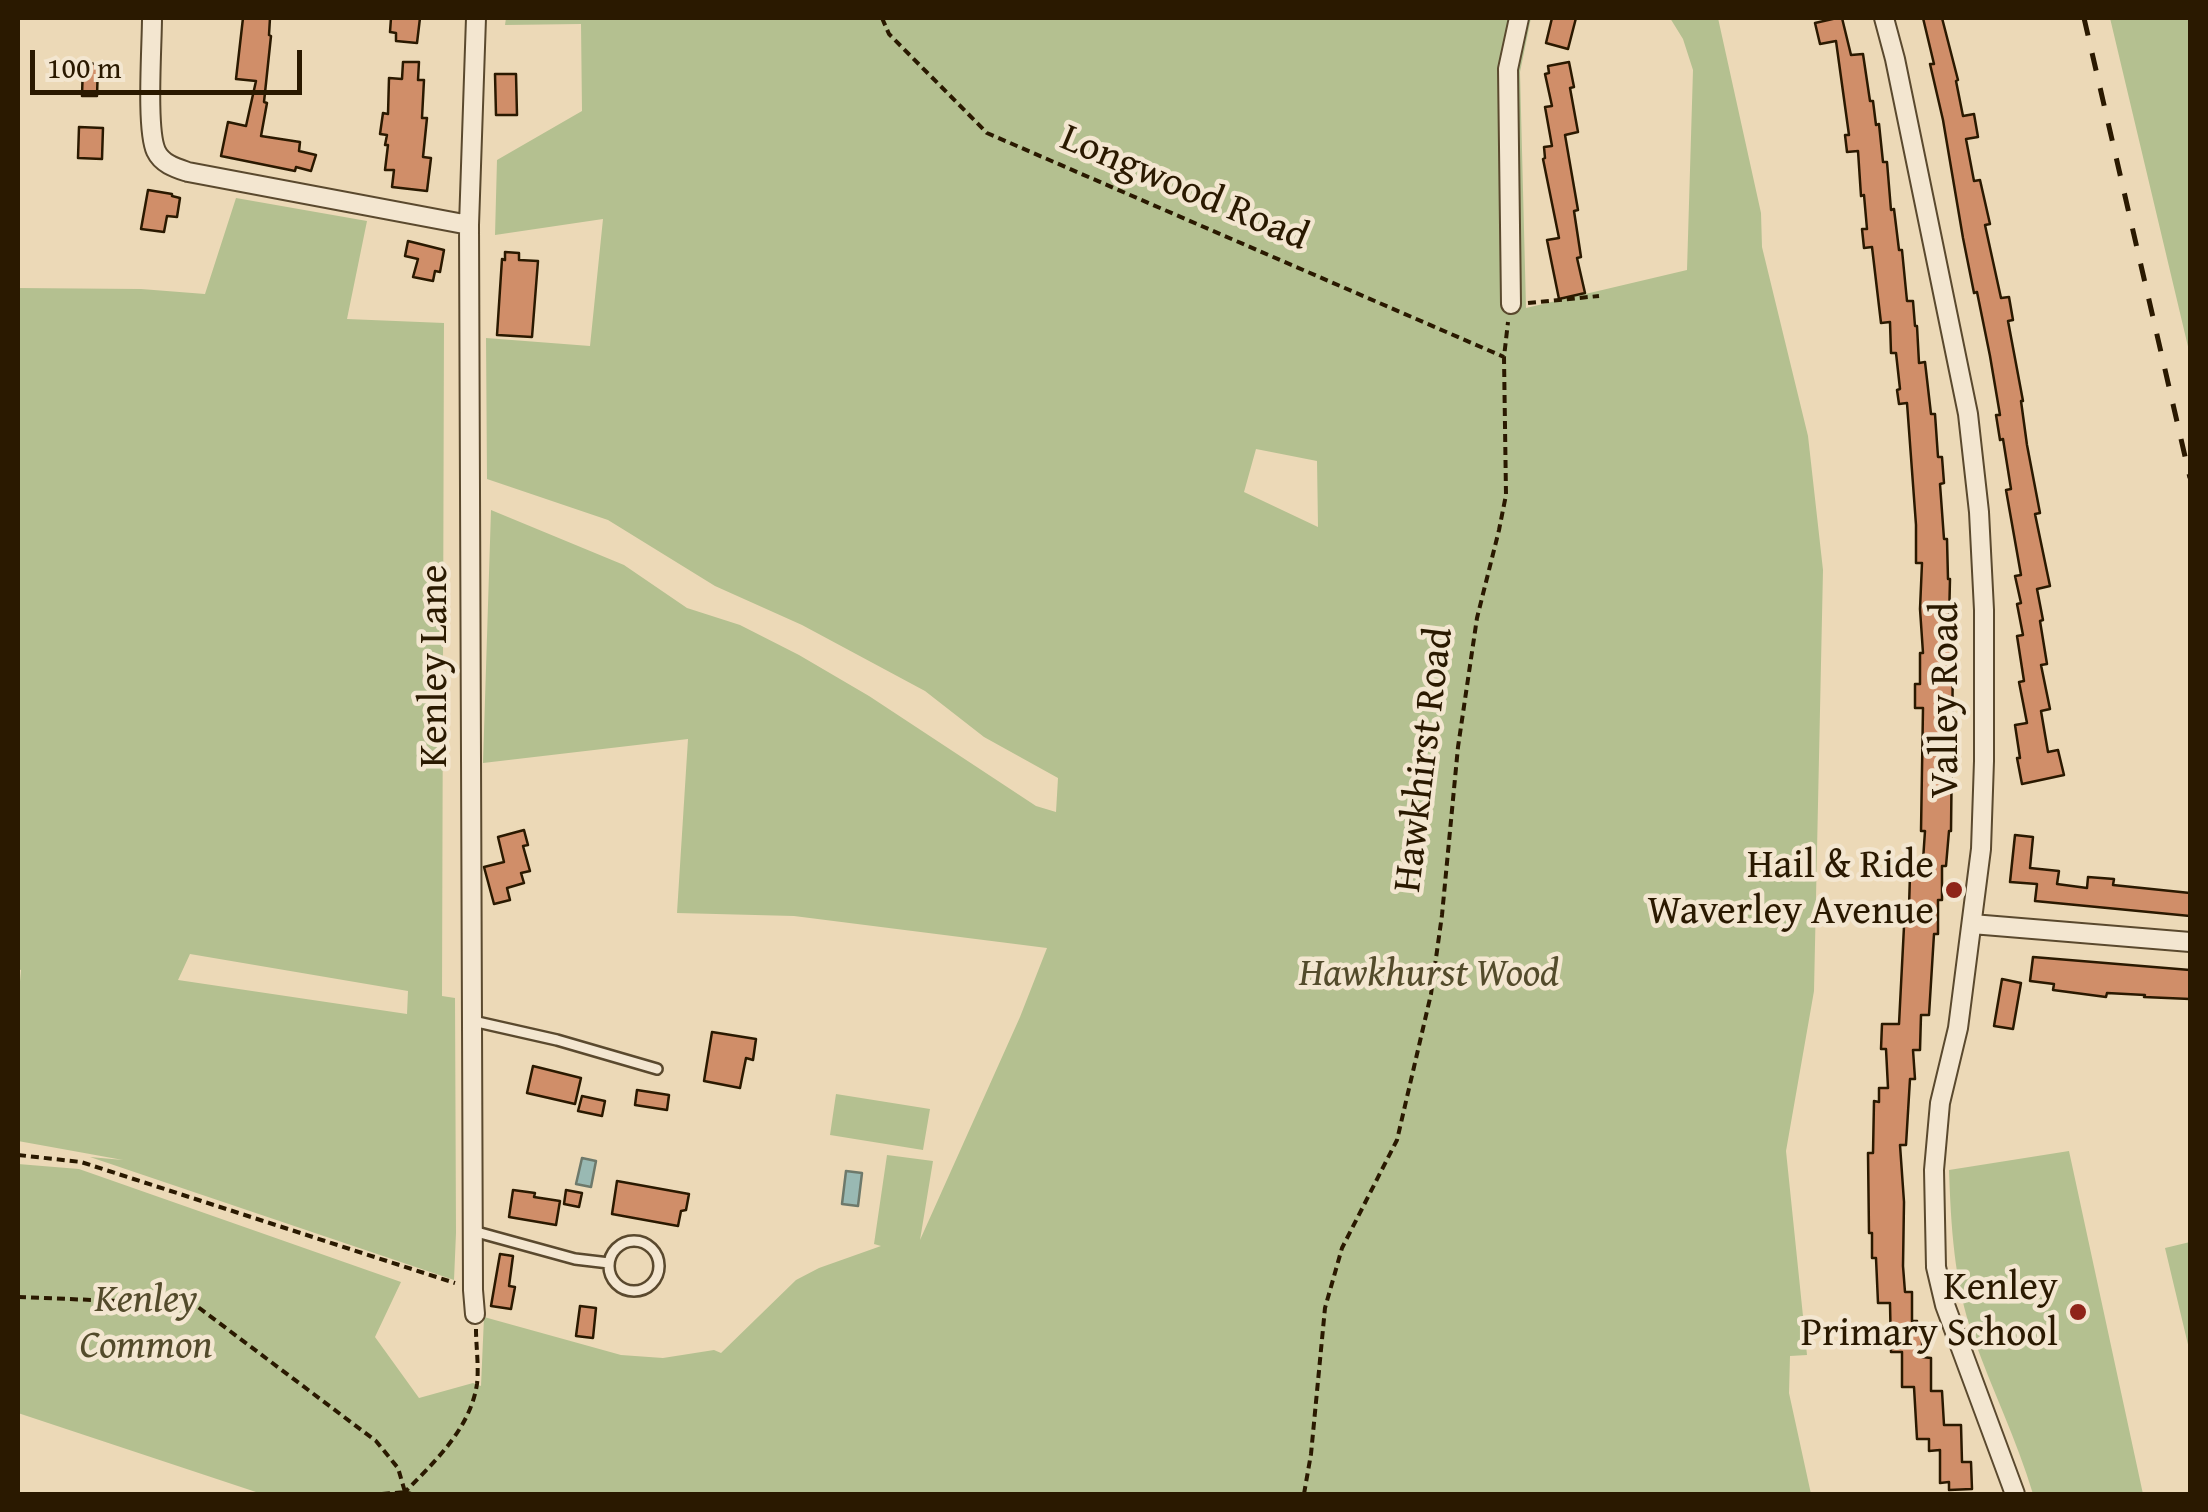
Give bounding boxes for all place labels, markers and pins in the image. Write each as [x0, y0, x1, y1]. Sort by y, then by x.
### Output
place label: Hail & Ride Waverley Avenue [1647, 843, 1934, 937]
marker: Hail & Ride Waverley Avenue [1943, 879, 1965, 901]
place label: Kenley Primary School [1801, 1265, 2058, 1359]
marker: Kenley Primary School [2067, 1301, 2089, 1323]

